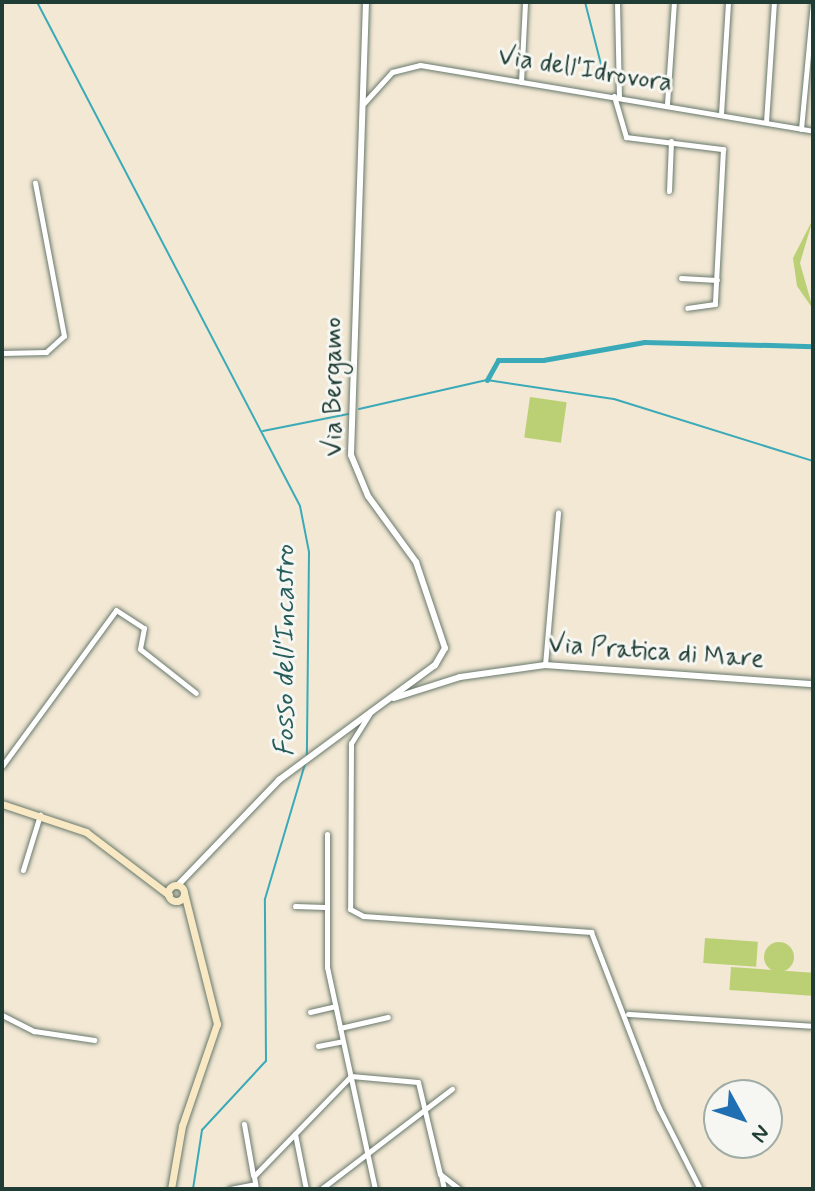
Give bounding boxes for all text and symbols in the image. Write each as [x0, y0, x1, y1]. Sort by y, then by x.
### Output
street label: Via dell'Idrovora [495, 42, 675, 100]
street label: Via Bergamo [319, 318, 351, 456]
water label: Fosso dell'Incastro [269, 545, 303, 757]
street label: Via Pratica di Mare [549, 630, 763, 676]
north arrow [703, 1079, 783, 1159]
text: N [744, 1119, 775, 1148]

